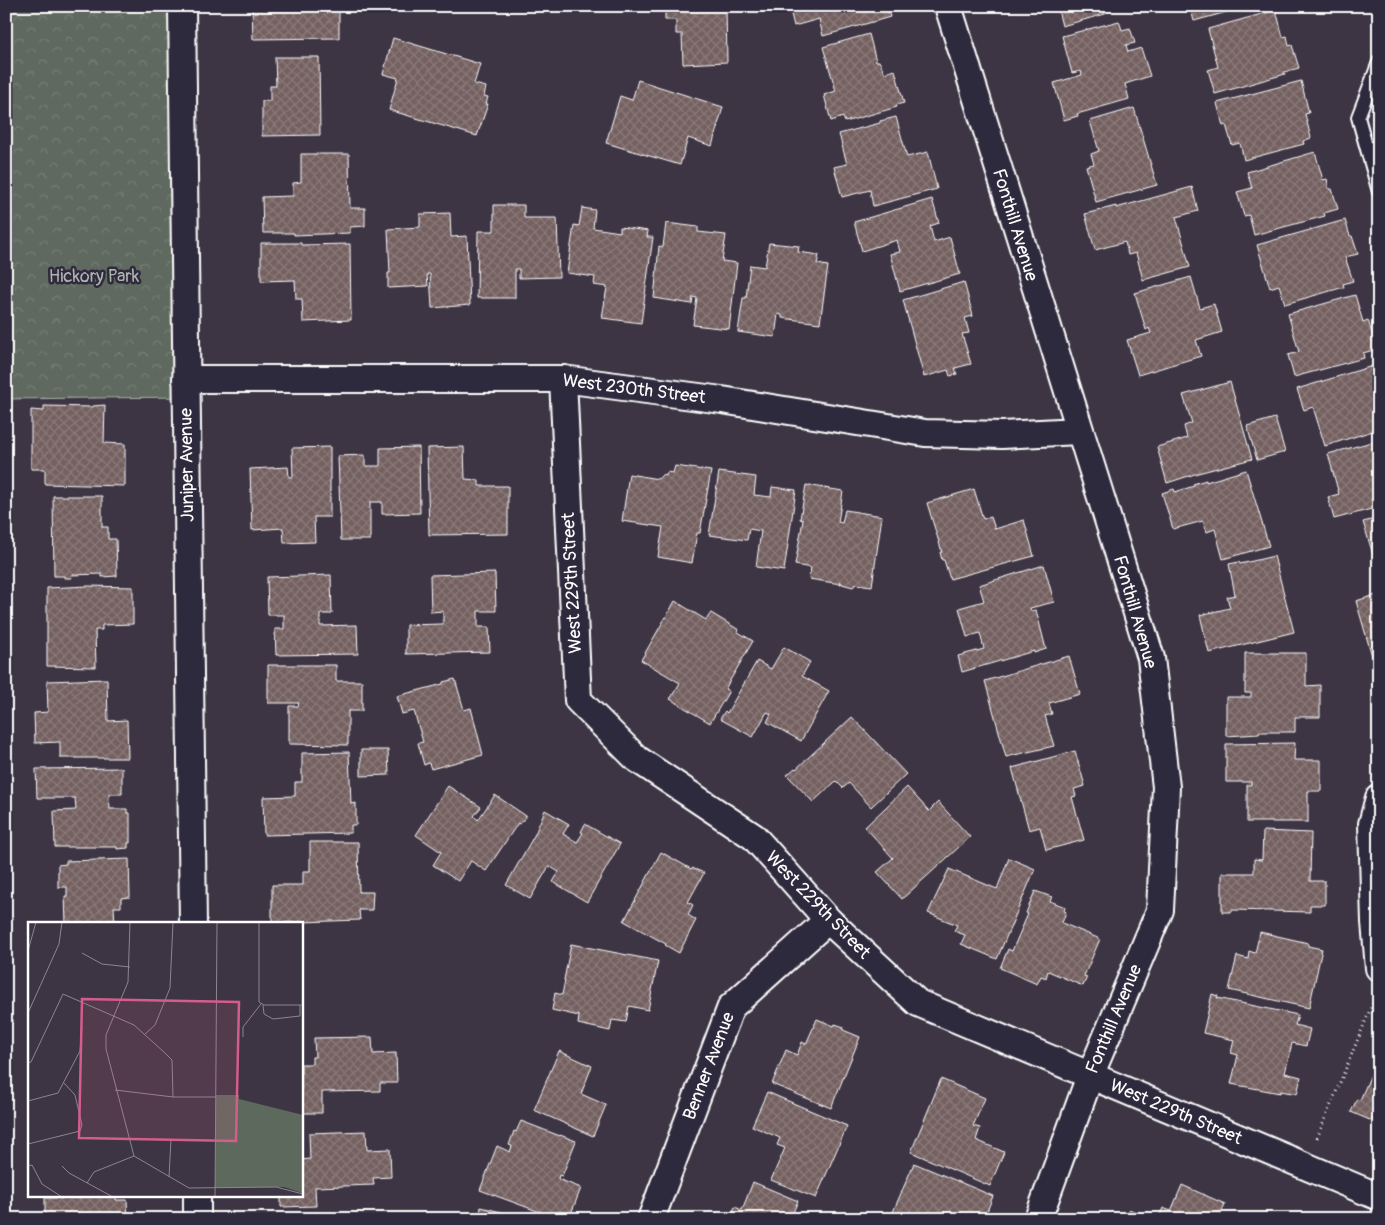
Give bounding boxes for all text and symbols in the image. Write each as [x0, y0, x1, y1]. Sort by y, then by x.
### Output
street label: Fonthill Avenue [987, 166, 1043, 284]
park label: Hickory Park [49, 265, 140, 288]
street label: West 230th Street [561, 369, 707, 409]
street label: Juniper Avenue [175, 408, 199, 522]
street label: West 229th Street [557, 511, 587, 654]
street label: Fonthill Avenue [1108, 553, 1162, 671]
street label: West 229th Street [761, 846, 876, 964]
inset map [28, 922, 302, 1198]
street label: Fonthill Avenue [1081, 961, 1147, 1077]
street label: Benner Avenue [678, 1009, 740, 1123]
street label: West 229th Street [1106, 1074, 1246, 1150]

